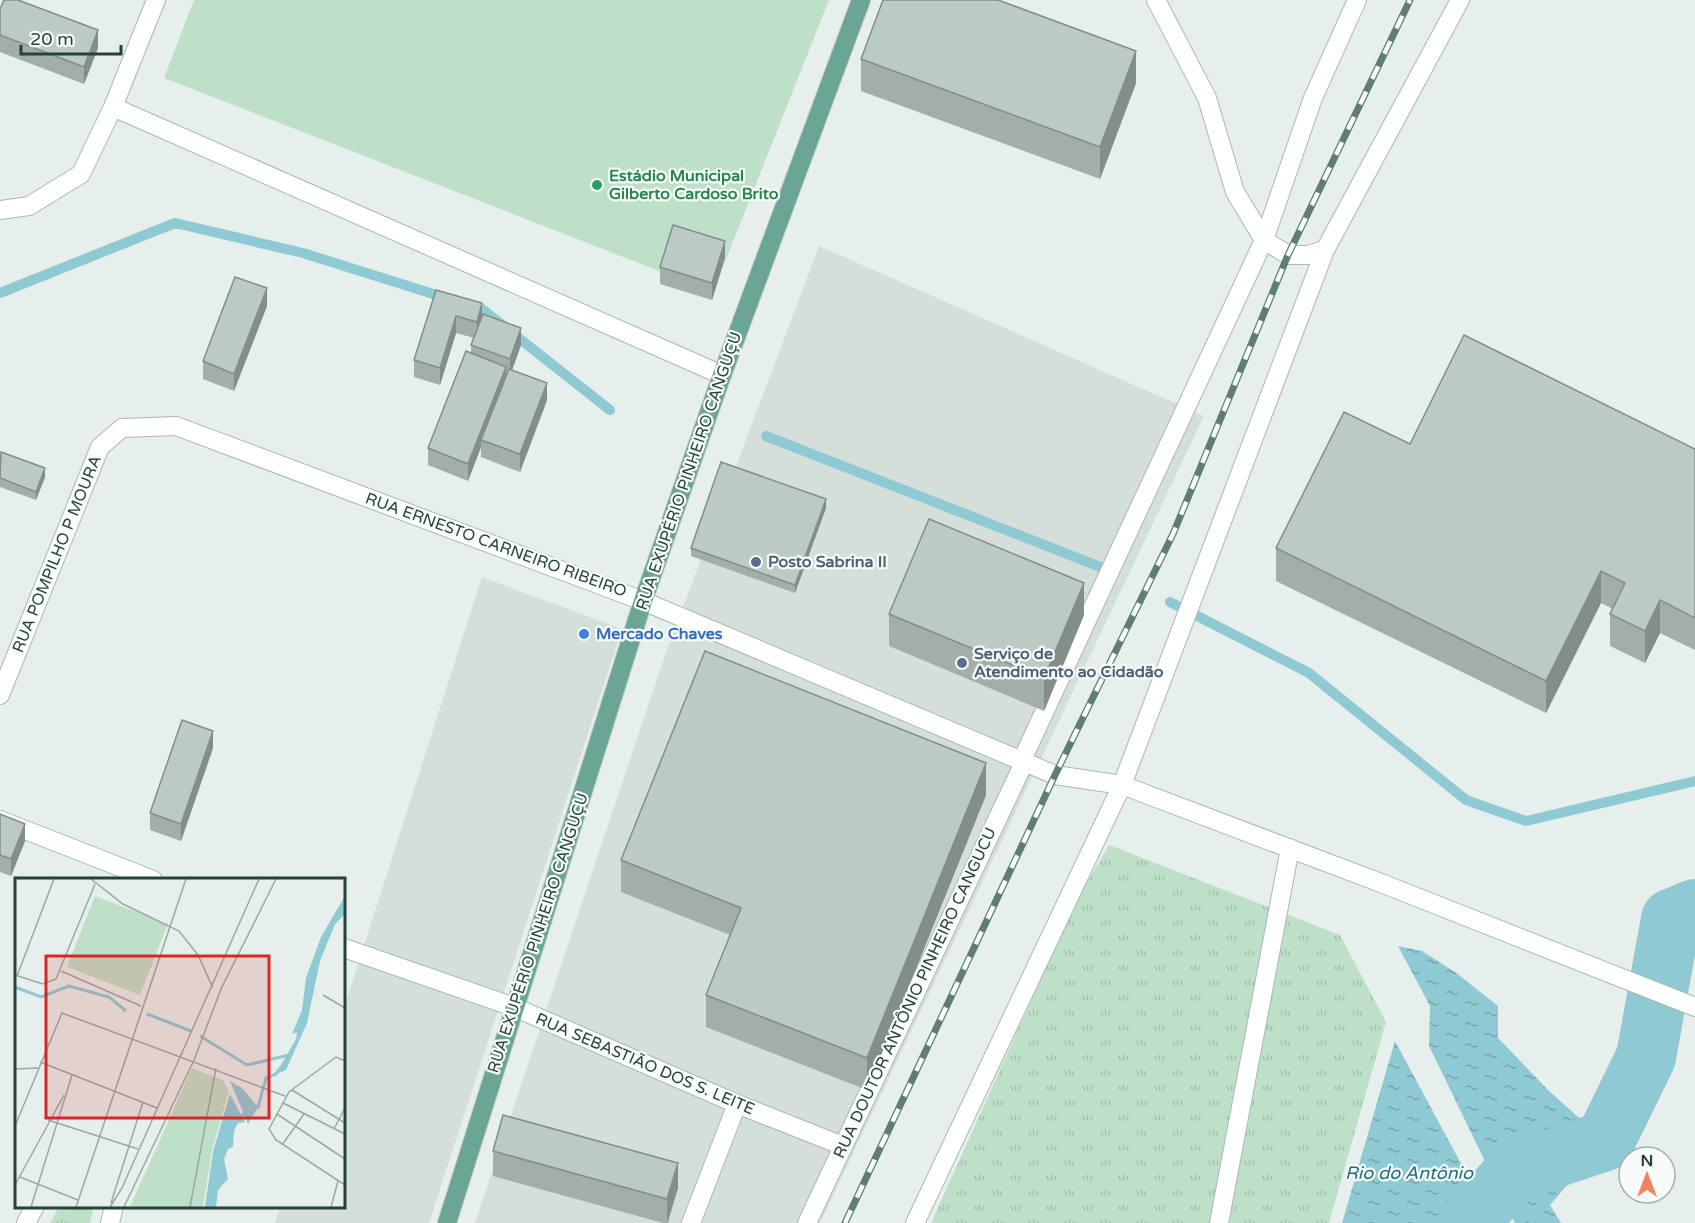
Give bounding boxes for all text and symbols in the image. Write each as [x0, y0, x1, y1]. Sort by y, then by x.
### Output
scale bar [21, 18, 122, 56]
text: 20 m [30, 28, 74, 50]
place label: Estádio Municipal Gilberto Cardoso Brito [609, 166, 779, 204]
marker: Estádio Municipal Gilberto Cardoso Brito [590, 178, 604, 192]
street label: RUA EXUPÉRIO PINHEIRO CANGUÇU [632, 329, 746, 613]
street label: RUA POMPILHO P MOURA [8, 452, 106, 656]
street label: RUA ERNESTO CARNEIRO RIBEIRO [363, 488, 629, 602]
place label: Posto Sabrina II [768, 552, 887, 572]
marker: Posto Sabrina II [749, 555, 763, 569]
place label: Mercado Chaves [596, 624, 723, 644]
marker: Mercado Chaves [577, 627, 591, 641]
place label: Serviço de Atendimento ao Cidadão [974, 644, 1164, 682]
marker: Serviço de Atendimento ao Cidadão [955, 656, 969, 670]
street label: RUA EXUPÉRIO PINHEIRO CANGUÇU [483, 790, 593, 1076]
street label: RUA DOUTOR ANTÔNIO PINHEIRO CANGUCU [829, 824, 1001, 1162]
inset map [15, 878, 345, 1208]
street label: RUA SEBASTIÃO DOS S. LEITE [532, 1009, 758, 1119]
north arrow [1617, 1145, 1677, 1205]
text: N [1641, 1151, 1653, 1171]
water label: Rio do Antônio [1345, 1162, 1474, 1184]

